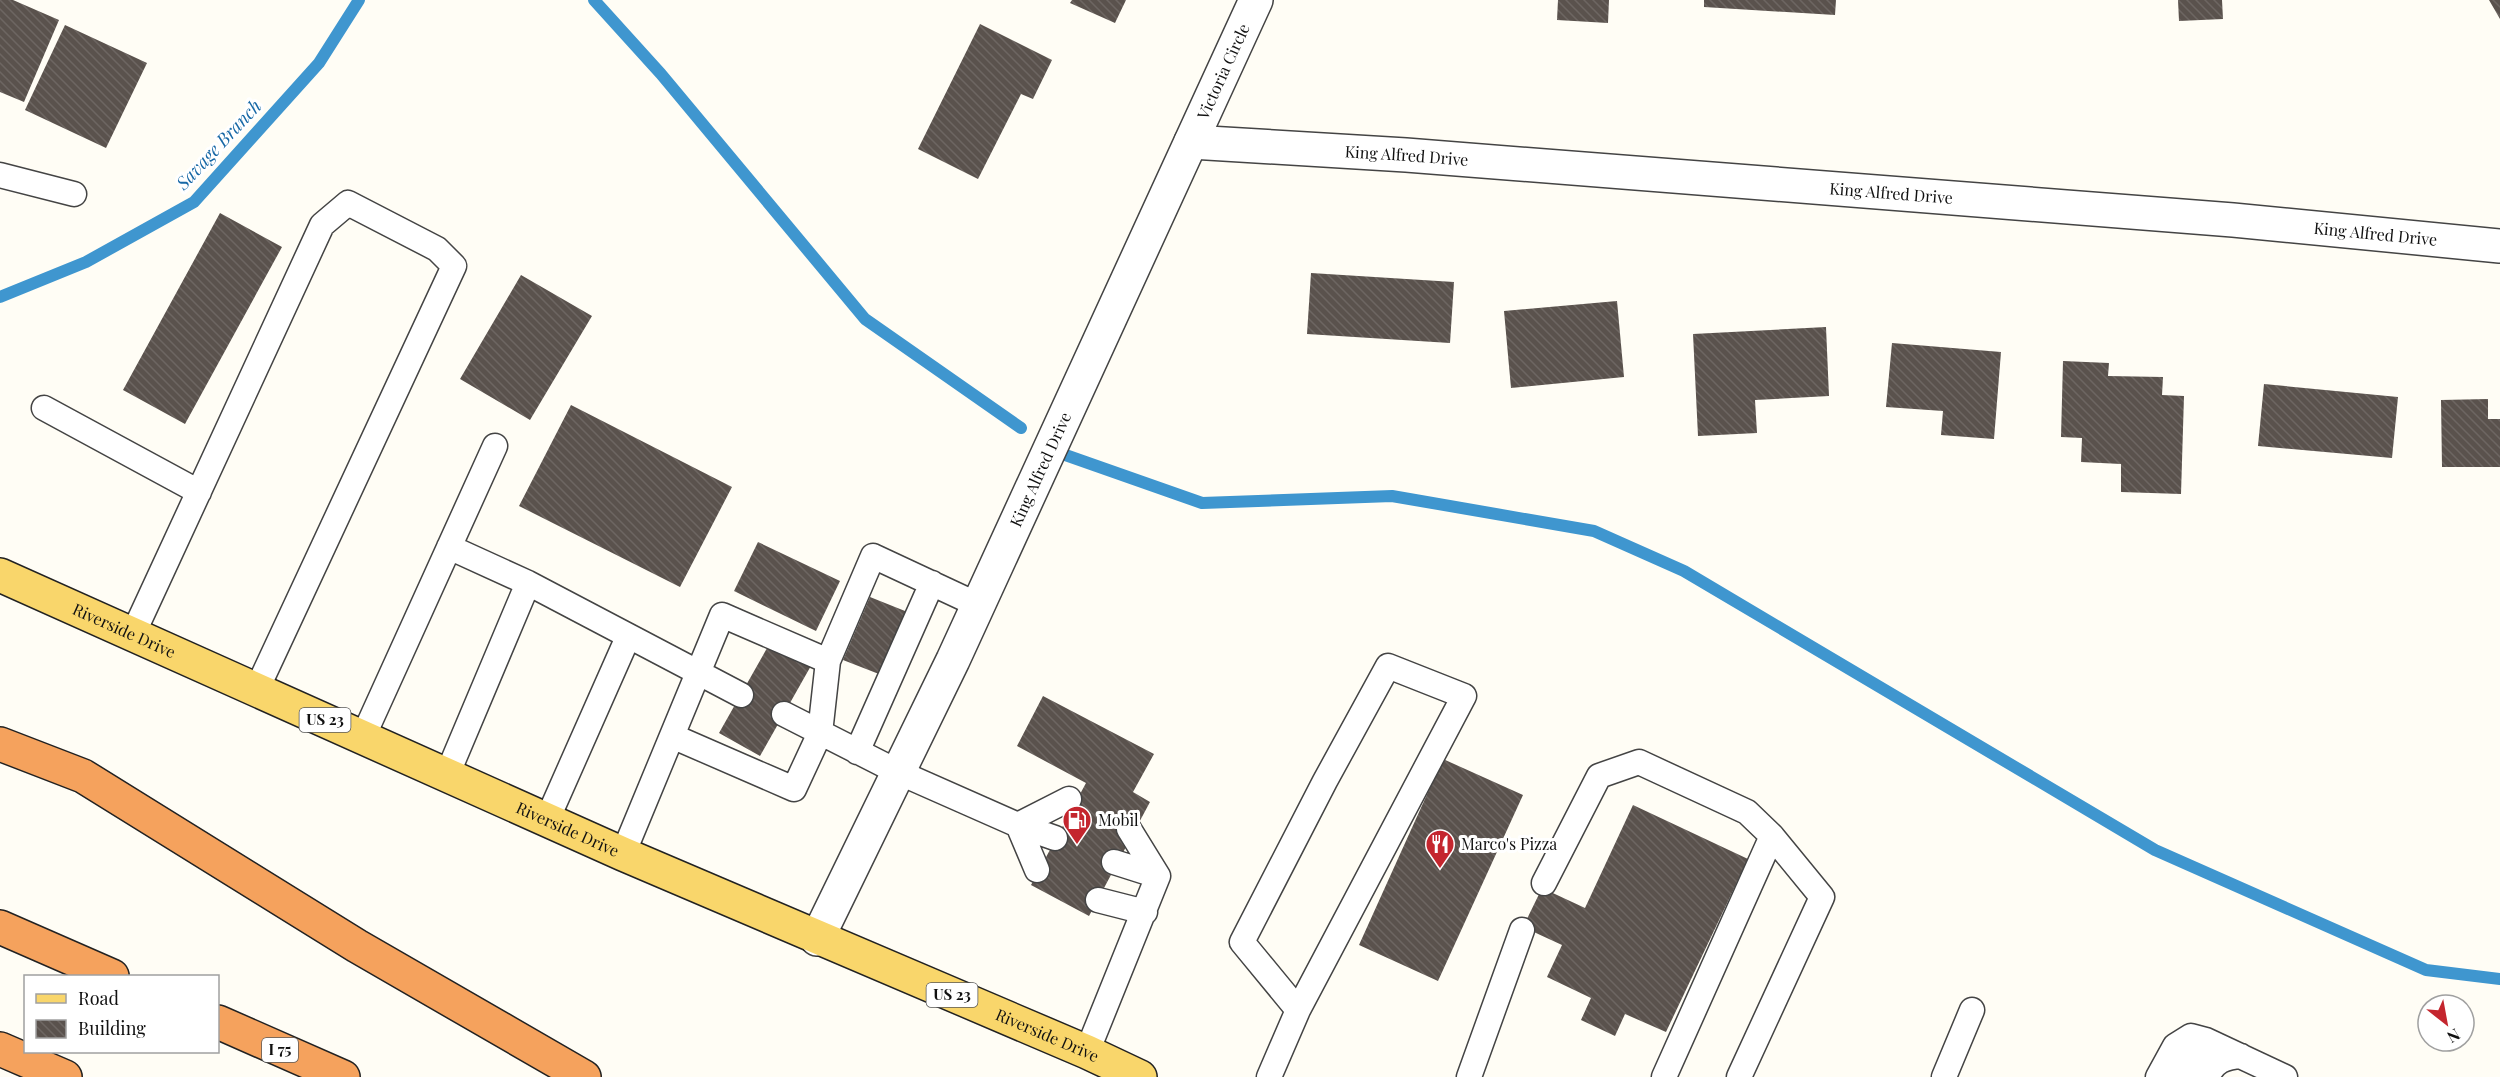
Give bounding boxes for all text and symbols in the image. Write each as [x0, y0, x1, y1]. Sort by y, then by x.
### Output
street label: Victoria Circle [1191, 20, 1254, 123]
water label: Savage Branch [170, 94, 266, 195]
street label: King Alfred Drive [1344, 140, 1469, 170]
street label: King Alfred Drive [1829, 177, 1954, 208]
street label: King Alfred Drive [2313, 217, 2438, 250]
street label: King Alfred Drive [1005, 409, 1075, 530]
street label: Riverside Drive [70, 598, 179, 662]
road number: US 23 [300, 708, 350, 732]
street label: Riverside Drive [513, 797, 623, 861]
fuel station icon: Mobil [1061, 804, 1093, 846]
place label: Mobil [1098, 809, 1139, 830]
restaurant icon: Marco's Pizza [1424, 828, 1456, 870]
place label: Marco's Pizza [1461, 833, 1557, 854]
legend [24, 975, 219, 1053]
road number: US 23 [926, 983, 978, 1007]
text: Road [78, 986, 119, 1010]
north arrow [2416, 993, 2476, 1053]
street label: Riverside Drive [993, 1003, 1103, 1066]
text: Building [78, 1016, 146, 1040]
text: N [2443, 1024, 2464, 1048]
road number: I 75 [262, 1038, 298, 1062]

